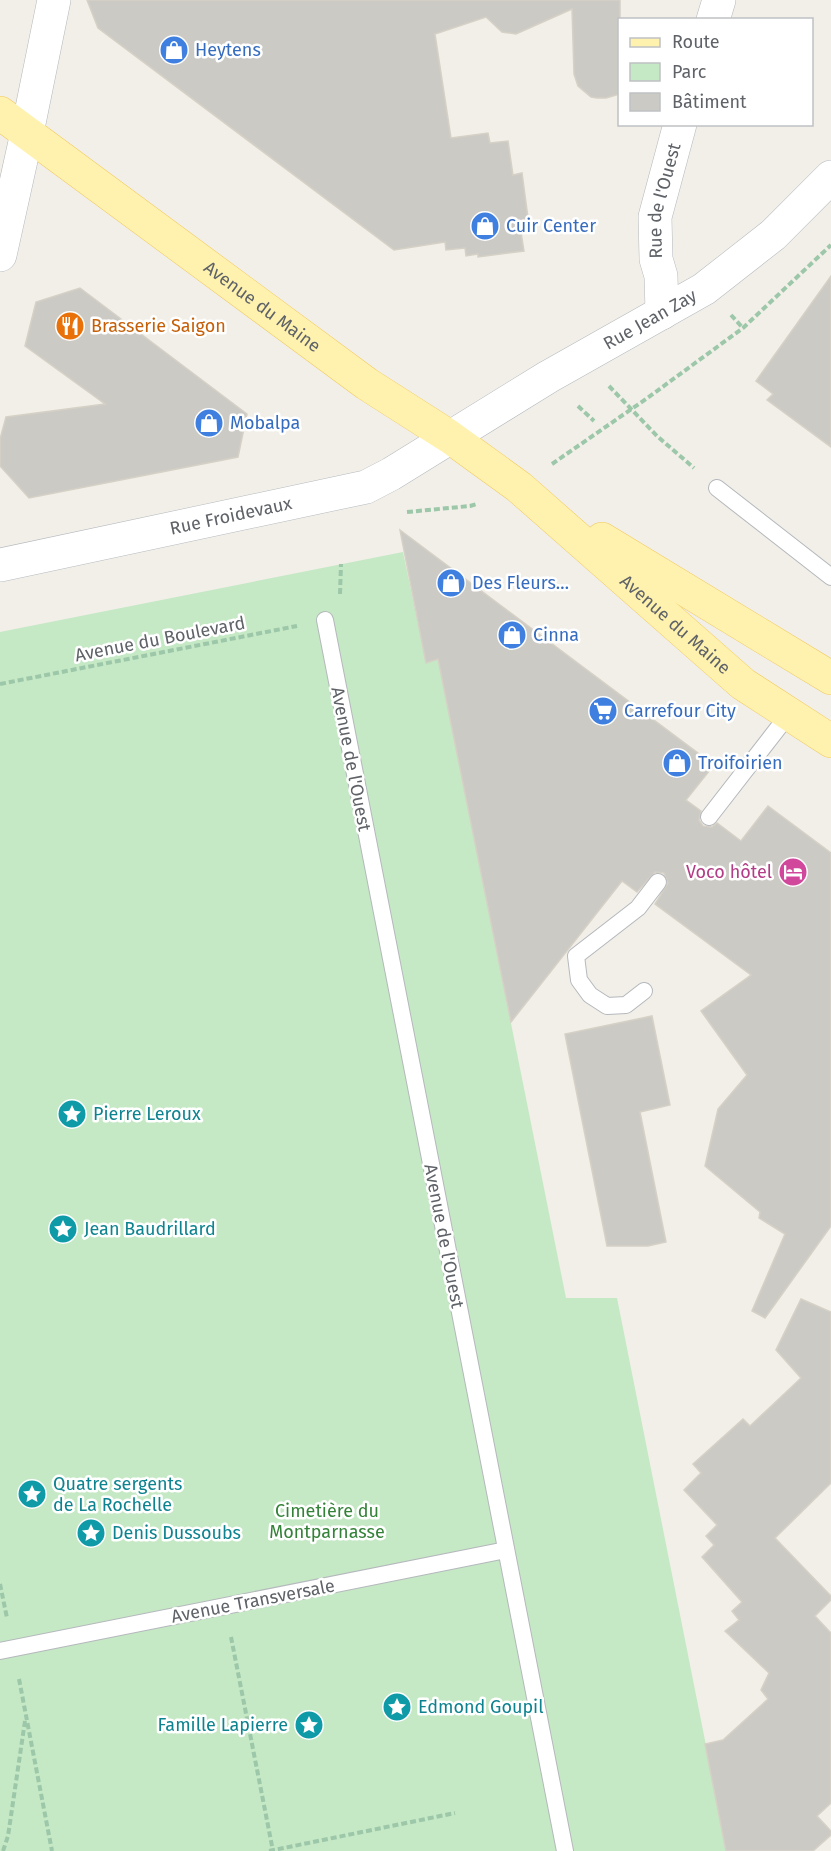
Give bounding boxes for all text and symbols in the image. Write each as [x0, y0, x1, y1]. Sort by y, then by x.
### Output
legend [618, 18, 813, 126]
text: Route [672, 31, 720, 53]
shop icon: Heytens [158, 34, 190, 66]
place label: Heytens [195, 39, 261, 61]
text: Parc [672, 61, 707, 83]
text: Bâtiment [672, 91, 747, 113]
street label: Rue de l'Ouest [644, 140, 686, 259]
shop icon: Cuir Center [469, 210, 501, 242]
place label: Cuir Center [506, 215, 596, 237]
street label: Avenue du Maine [199, 256, 325, 357]
street label: Rue Jean Zay [599, 284, 701, 355]
restaurant icon: Brasserie Saigon [54, 310, 86, 342]
place label: Brasserie Saigon [91, 315, 226, 337]
shop icon: Mobalpa [193, 407, 225, 439]
place label: Mobalpa [230, 412, 300, 434]
street label: Rue Froidevaux [168, 492, 294, 540]
shop icon: Des Fleurs… [435, 567, 467, 599]
street label: Avenue du Maine [615, 570, 735, 679]
place label: Des Fleurs… [472, 572, 569, 594]
street label: Avenue du Boulevard [73, 612, 247, 666]
shop icon: Cinna [496, 619, 528, 651]
place label: Cinna [533, 624, 579, 646]
street label: Avenue de l'Ouest [326, 685, 376, 833]
supermarket icon: Carrefour City [587, 695, 619, 727]
place label: Carrefour City [624, 700, 736, 722]
shop icon: Troifoirien [661, 747, 693, 779]
place label: Troifoirien [698, 752, 783, 774]
hotel icon: Voco hôtel [777, 856, 809, 888]
place label: Voco hôtel [686, 861, 772, 883]
place icon: Pierre Leroux [56, 1098, 88, 1130]
place label: Pierre Leroux [93, 1103, 201, 1125]
street label: Avenue de l'Ouest [419, 1162, 469, 1310]
place icon: Jean Baudrillard [47, 1213, 79, 1245]
place label: Jean Baudrillard [84, 1218, 216, 1240]
place label: Quatre sergents de La Rochelle [53, 1473, 182, 1516]
place icon: Quatre sergents de La Rochelle [16, 1478, 48, 1510]
park label: Cimetière du Montparnasse [269, 1500, 385, 1543]
place icon: Denis Dussoubs [75, 1517, 107, 1549]
place label: Denis Dussoubs [112, 1522, 241, 1544]
street label: Avenue Transversale [169, 1574, 337, 1628]
place icon: Edmond Goupil [381, 1691, 413, 1723]
place label: Edmond Goupil [418, 1696, 543, 1718]
place icon: Famille Lapierre [293, 1709, 325, 1741]
place label: Famille Lapierre [158, 1714, 288, 1736]

